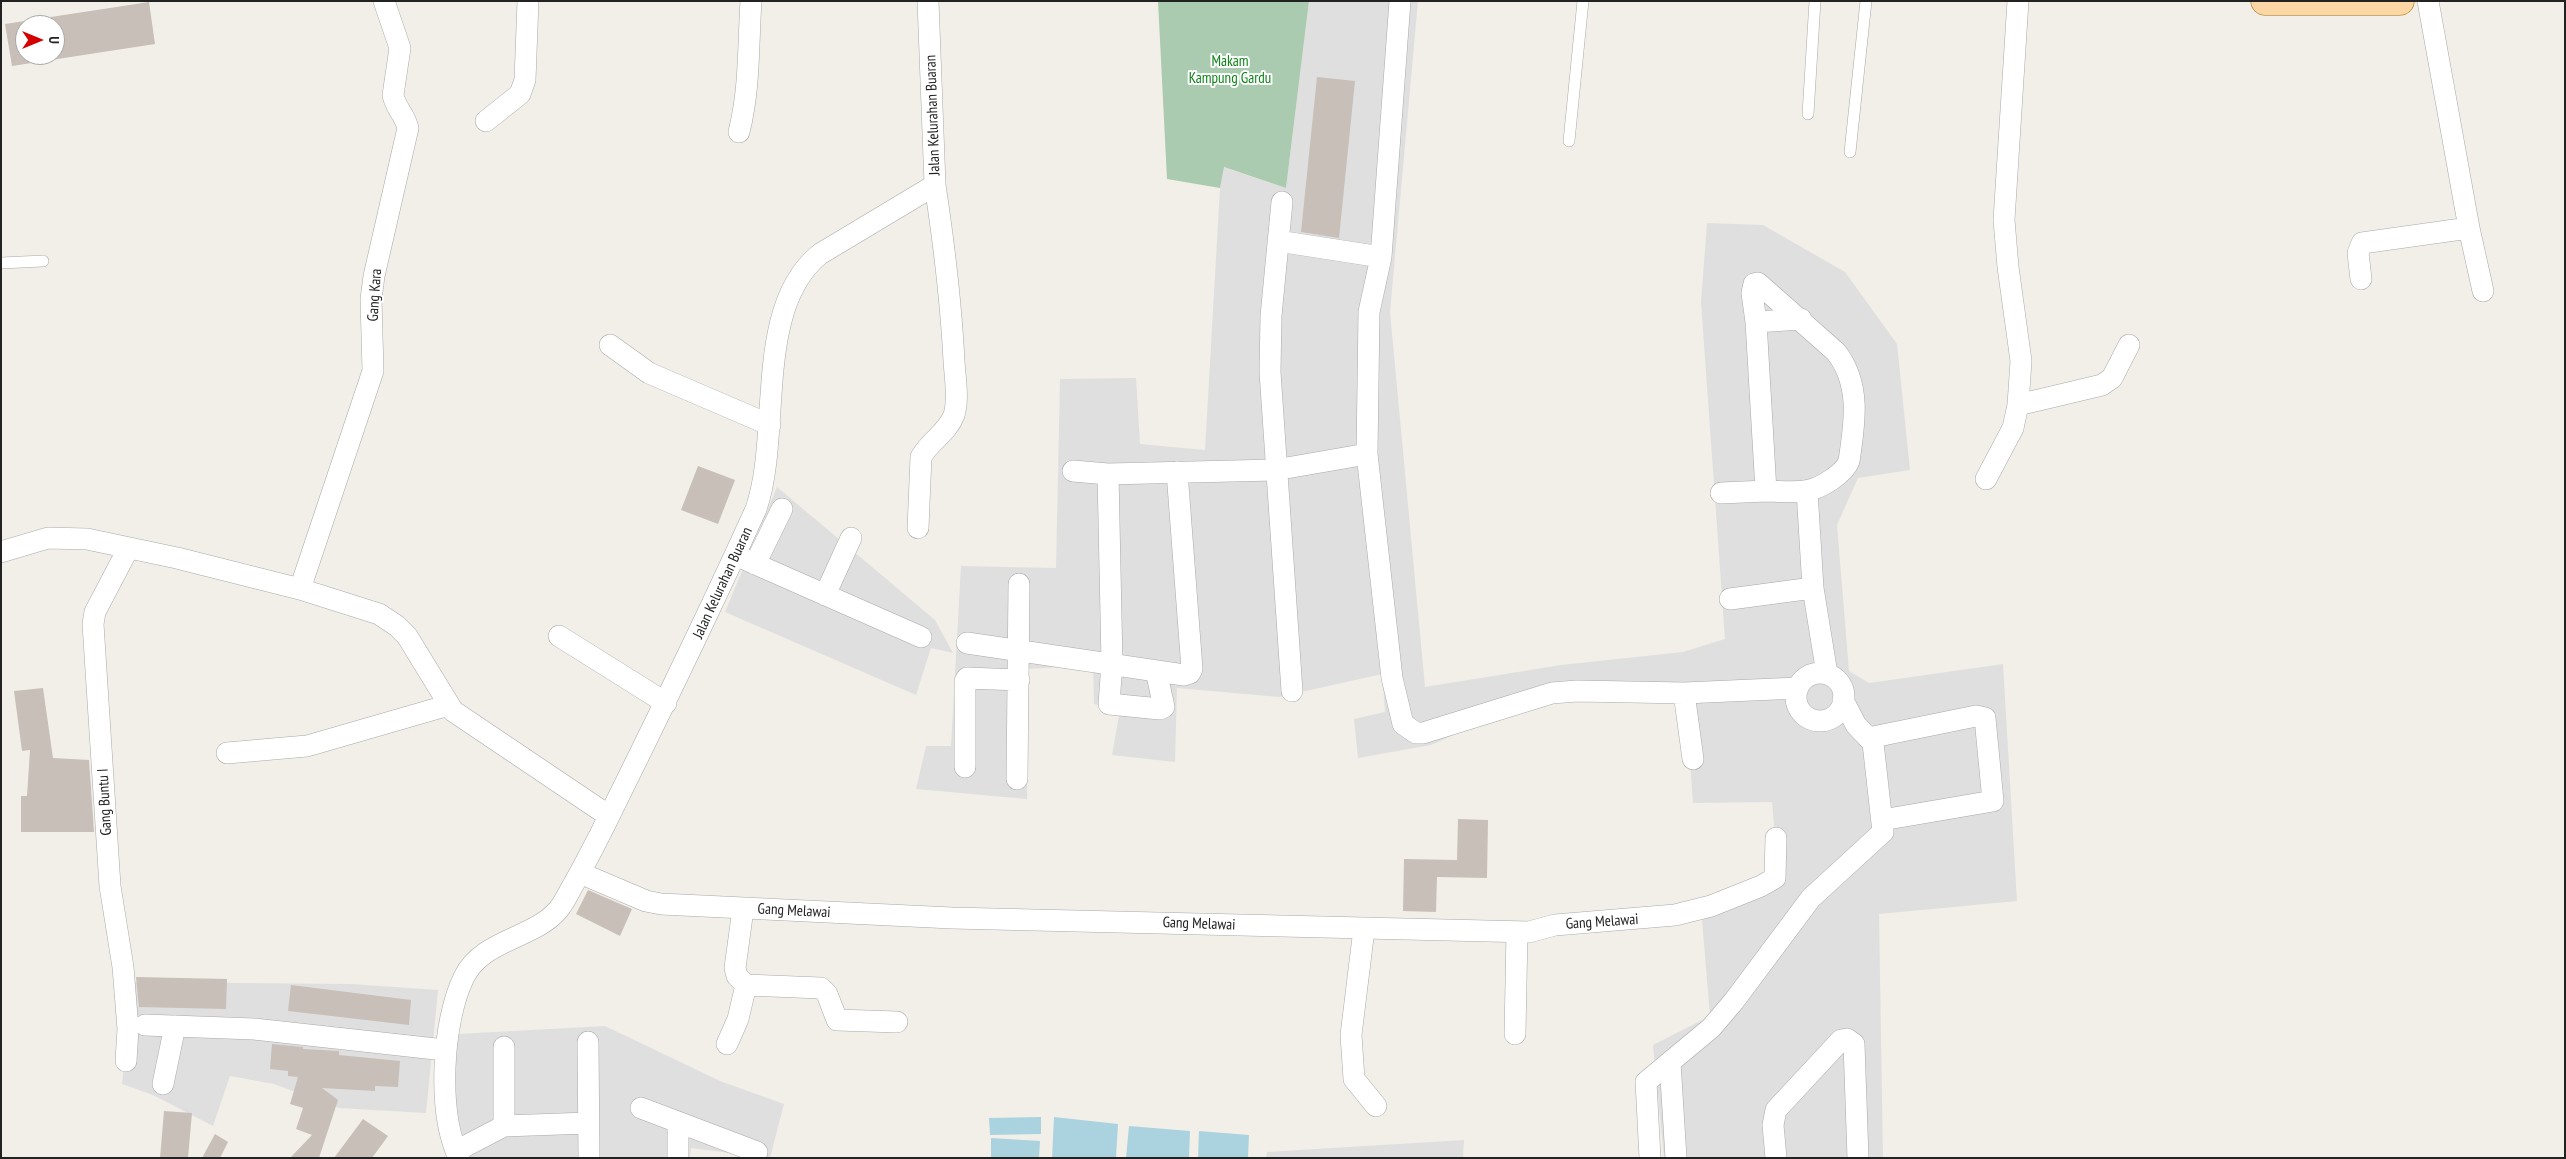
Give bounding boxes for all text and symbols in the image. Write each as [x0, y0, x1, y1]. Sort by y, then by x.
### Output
north arrow [15, 15, 65, 65]
text: U [45, 36, 63, 44]
park label: Makam Kampung Gardu [1189, 53, 1271, 88]
street label: Jalan Kelurahan Buaran [922, 54, 944, 176]
street label: Gang Kara [364, 268, 386, 322]
street label: Jalan Kelurahan Buaran [689, 525, 757, 641]
street label: Gang Buntu I [94, 768, 116, 836]
street label: Gang Melawai [757, 900, 831, 922]
street label: Gang Melawai [1565, 910, 1639, 934]
street label: Gang Melawai [1162, 914, 1236, 934]

